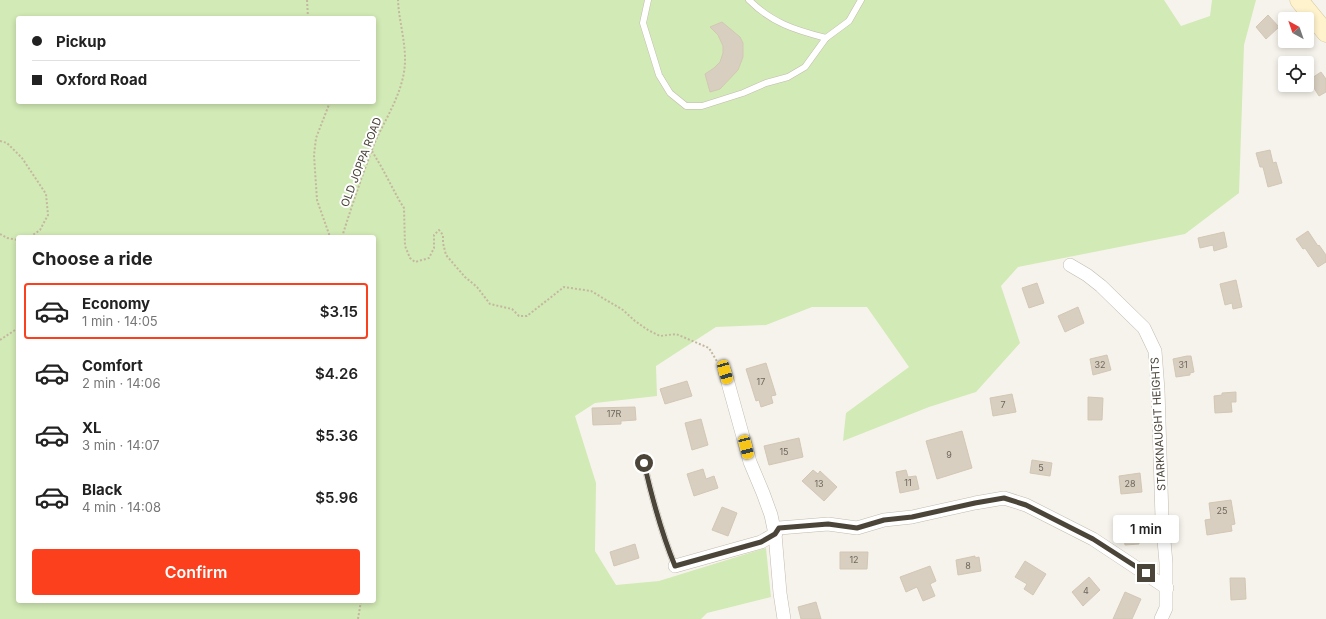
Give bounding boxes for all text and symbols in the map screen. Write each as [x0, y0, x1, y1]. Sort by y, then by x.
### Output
north arrow [1278, 12, 1314, 48]
map controls [1278, 12, 1314, 92]
text: Pickup [56, 32, 106, 51]
button: locate [1278, 56, 1314, 92]
text: Oxford Road [56, 70, 147, 89]
street label: OLD JOPPA ROAD [337, 115, 385, 209]
text: Choose a ride [32, 248, 153, 269]
icon: car [34, 293, 70, 329]
text: Economy [82, 294, 150, 313]
text: $3.15 [320, 302, 358, 321]
text: 1 min · 14:05 [82, 313, 158, 329]
icon: car [34, 355, 70, 391]
text: Comfort [82, 356, 143, 375]
street label: STARKNAUGHT HEIGHTS [1148, 357, 1168, 491]
car [716, 359, 734, 385]
house number: 32 [1094, 359, 1106, 370]
house number: 31 [1178, 359, 1188, 370]
text: $4.26 [315, 364, 358, 383]
text: 2 min · 14:06 [82, 375, 161, 391]
house number: 17 [757, 376, 765, 387]
house number: 7 [1000, 399, 1006, 410]
house number: 17R [607, 408, 621, 419]
icon: car [34, 417, 70, 453]
text: XL [82, 418, 102, 437]
text: $5.36 [316, 426, 358, 445]
car [737, 434, 755, 460]
text: 3 min · 14:07 [82, 437, 160, 453]
house number: 15 [779, 446, 789, 457]
house number: 9 [946, 449, 952, 460]
route start [635, 454, 653, 472]
house number: 5 [1038, 462, 1044, 473]
house number: 11 [904, 477, 912, 488]
house number: 13 [814, 478, 824, 489]
house number: 28 [1124, 478, 1136, 489]
icon: car [34, 479, 70, 515]
text: Black [82, 480, 122, 499]
text: $5.96 [315, 488, 358, 507]
text: 4 min · 14:08 [82, 499, 161, 515]
house number: 25 [1217, 505, 1227, 516]
callout: 1 min [1113, 515, 1179, 543]
text: 1 min [1130, 521, 1162, 537]
button: Confirm [32, 549, 360, 595]
house number: 12 [849, 554, 859, 565]
house number: 8 [965, 560, 971, 571]
route end [1137, 564, 1155, 582]
house number: 4 [1083, 585, 1089, 596]

